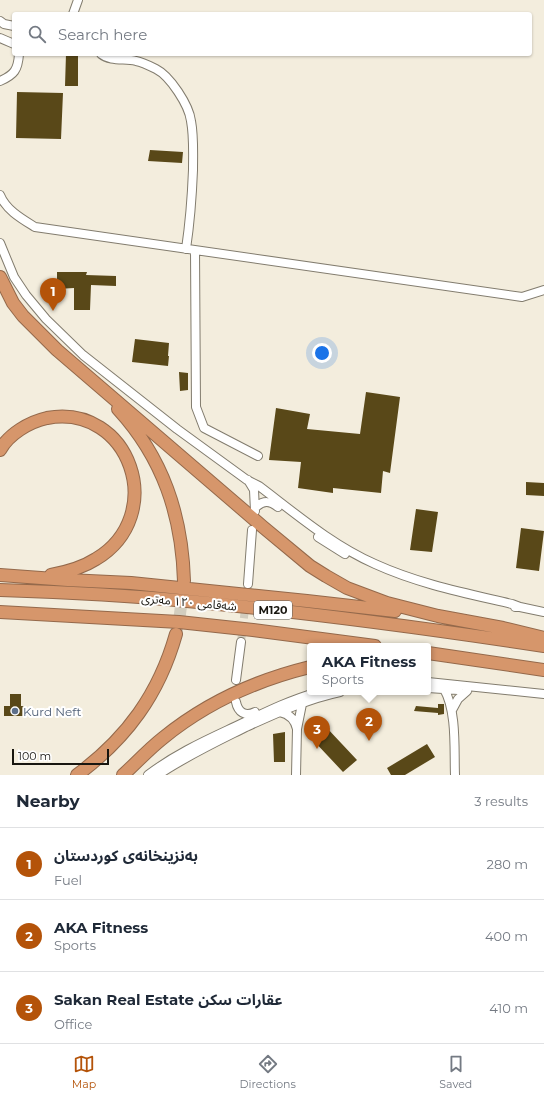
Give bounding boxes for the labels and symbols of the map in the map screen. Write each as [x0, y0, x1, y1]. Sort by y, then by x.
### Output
pin: 1 [40, 278, 66, 311]
your location [312, 343, 332, 363]
street label: شەقامی ١٢٠ مەتری [141, 590, 237, 614]
road number: M120 [254, 601, 292, 619]
place label: Kurd Neft [23, 704, 81, 719]
marker: Kurd Neft [10, 706, 20, 716]
pin: 2 [356, 708, 382, 741]
pin: 3 [304, 716, 330, 749]
scale bar [12, 747, 109, 766]

